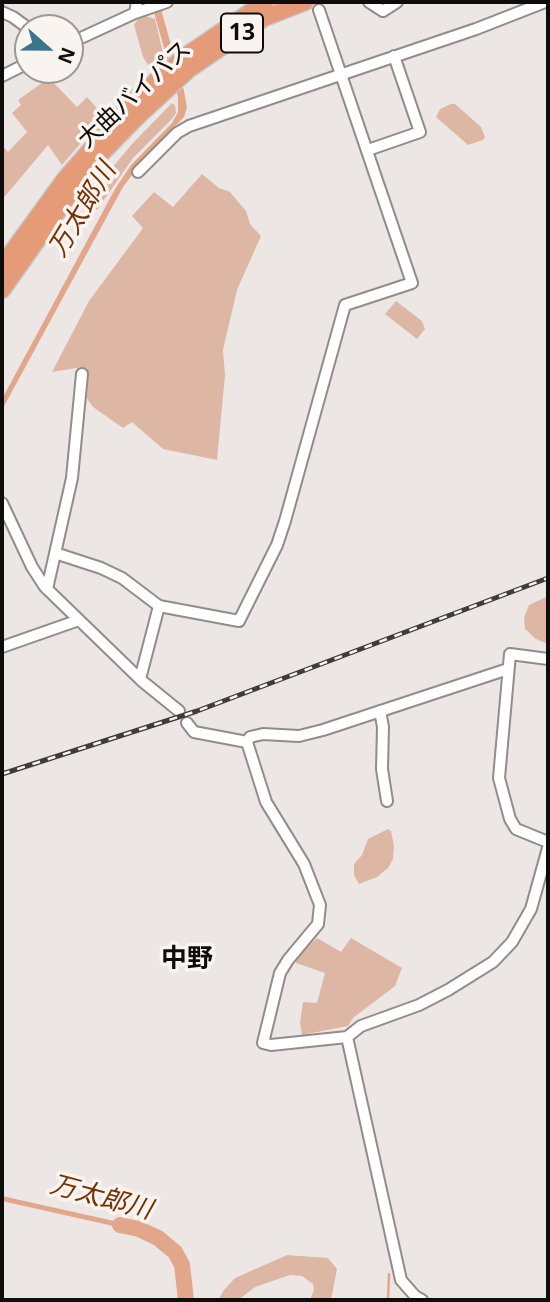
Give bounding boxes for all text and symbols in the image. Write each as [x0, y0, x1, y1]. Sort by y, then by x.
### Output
north arrow [14, 14, 84, 84]
road number: 13 [221, 14, 263, 52]
street label: 大曲バイパス [73, 35, 197, 155]
text: N [52, 44, 82, 68]
water label: 万太郎川 [43, 157, 123, 263]
district label: 中野 [161, 944, 213, 976]
water label: 万太郎川 [47, 1169, 155, 1227]

